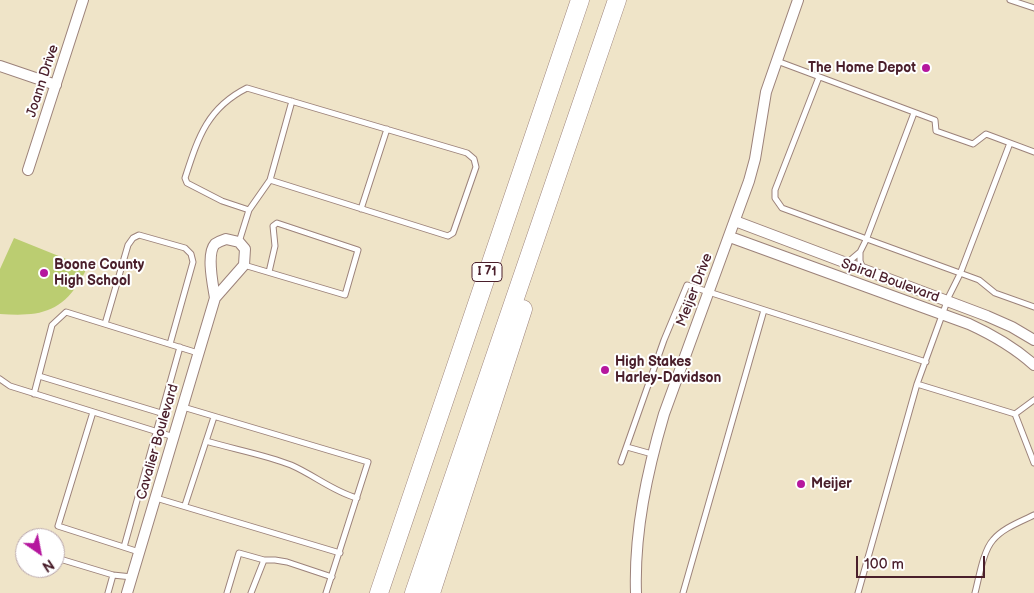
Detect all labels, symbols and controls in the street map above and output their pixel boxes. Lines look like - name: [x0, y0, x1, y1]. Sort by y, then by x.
- street label: Joann Drive: [23, 43, 63, 119]
- place label: The Home Depot: [808, 60, 916, 76]
- marker: The Home Depot: [920, 62, 932, 74]
- street label: Meijer Drive: [673, 251, 717, 329]
- street label: Spiral Boulevard: [839, 255, 941, 307]
- place label: Boone County High School: [54, 257, 144, 290]
- road number: I 71: [472, 262, 502, 282]
- marker: Boone County High School: [38, 267, 50, 279]
- place label: High Stakes Harley-Davidson: [615, 354, 721, 387]
- marker: High Stakes Harley-Davidson: [599, 364, 611, 376]
- street label: Cavalier Boulevard: [133, 382, 183, 502]
- place label: Meijer: [811, 476, 852, 492]
- marker: Meijer: [795, 478, 807, 490]
- north arrow: [15, 528, 65, 578]
- scale bar: [859, 546, 988, 578]
- text: N: [39, 555, 57, 575]
- text: 100 m: [864, 555, 904, 574]

